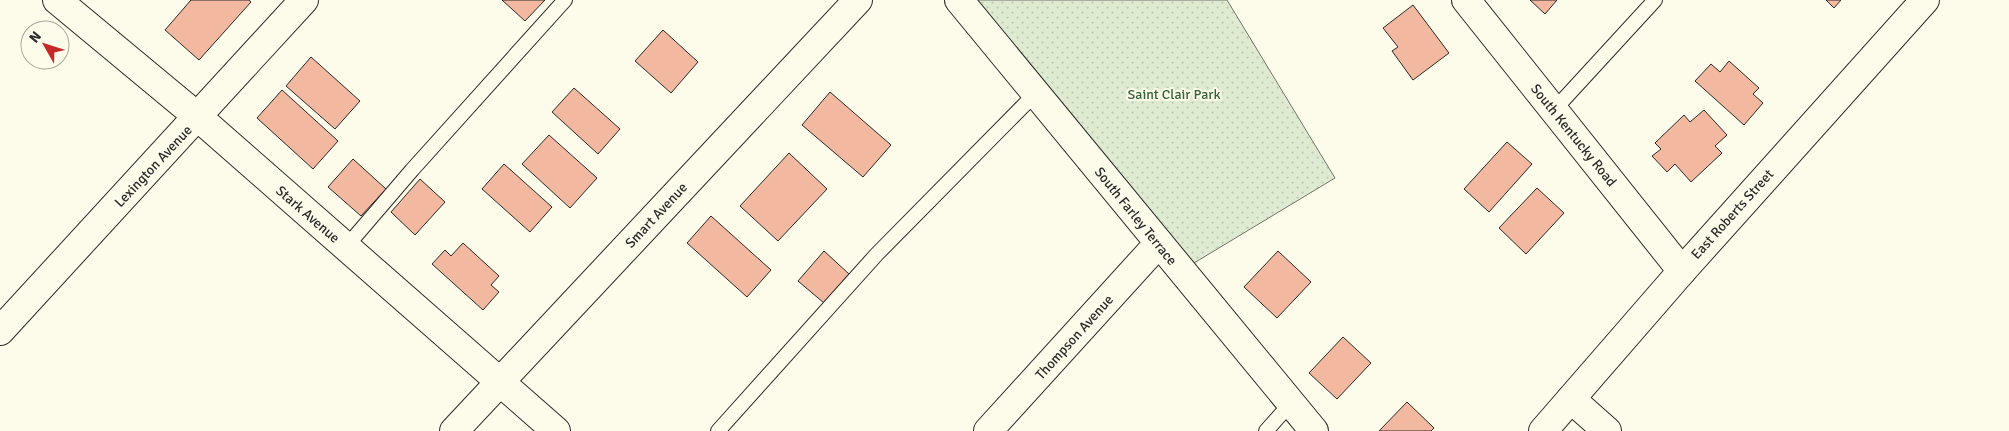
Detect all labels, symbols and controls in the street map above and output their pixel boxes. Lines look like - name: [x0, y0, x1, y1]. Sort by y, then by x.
- north arrow: [20, 20, 70, 70]
- text: N: [26, 28, 45, 46]
- street label: South Kentucky Road: [1527, 81, 1620, 190]
- park label: Saint Clair Park: [1128, 86, 1220, 103]
- street label: Lexington Avenue: [111, 122, 196, 211]
- street label: South Farley Terrace: [1091, 164, 1180, 269]
- street label: East Roberts Street: [1688, 166, 1777, 263]
- street label: Smart Avenue: [622, 179, 691, 252]
- street label: Stark Avenue: [272, 182, 343, 247]
- street label: Thompson Avenue: [1032, 291, 1117, 383]

